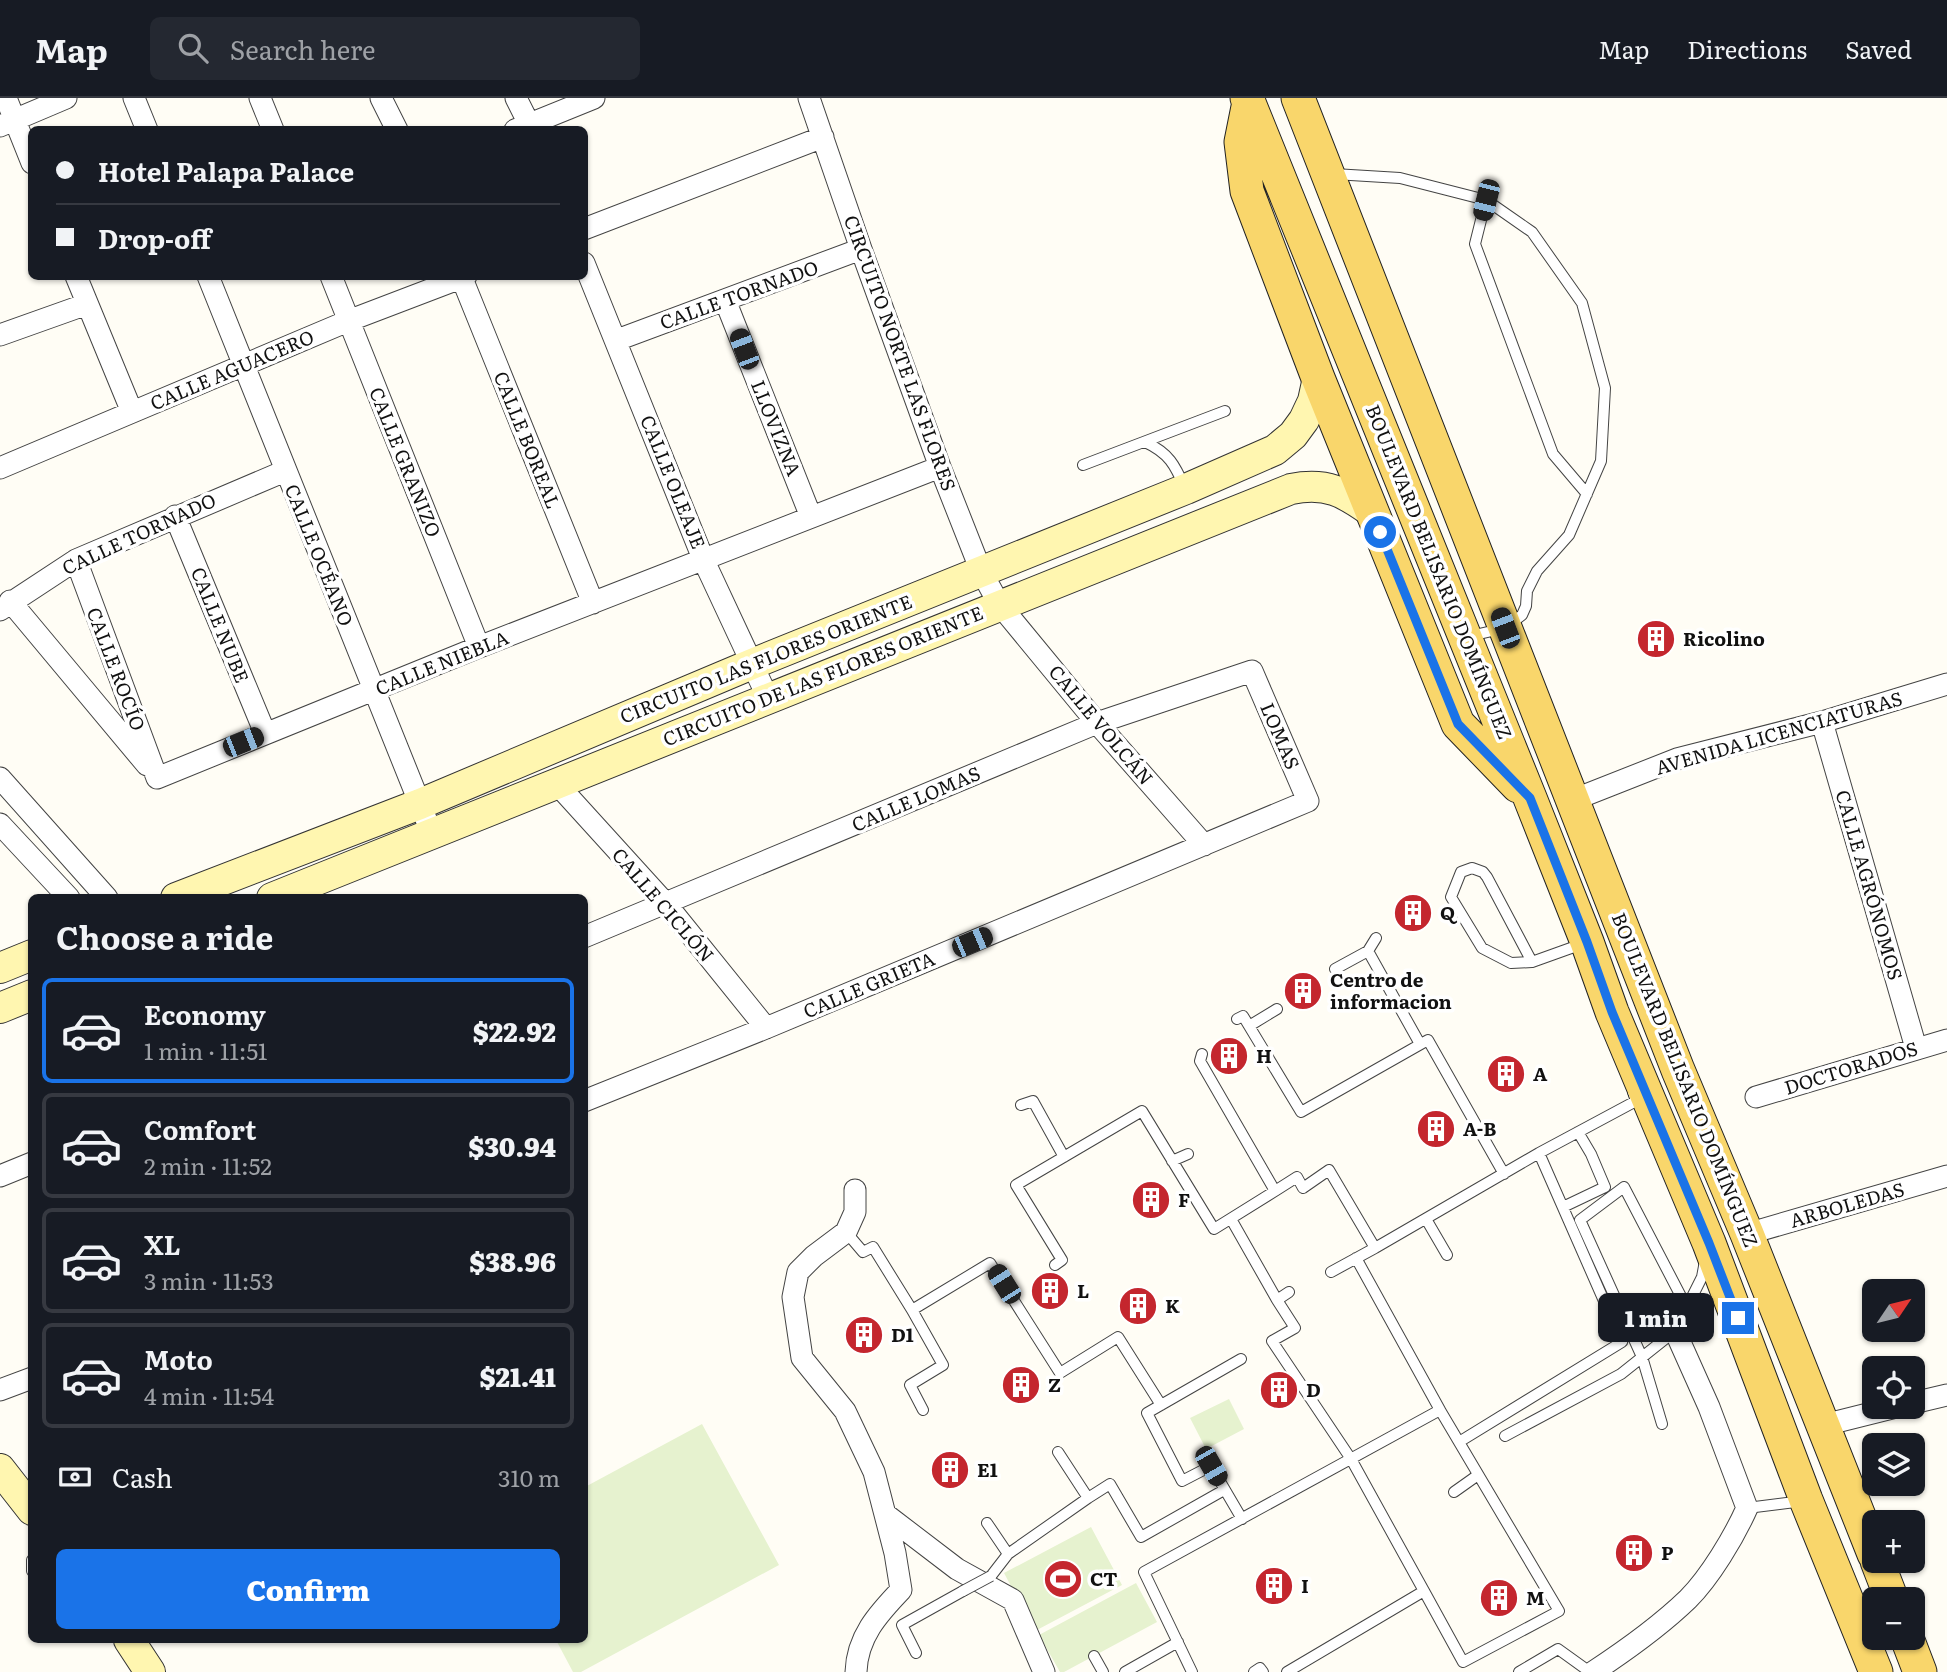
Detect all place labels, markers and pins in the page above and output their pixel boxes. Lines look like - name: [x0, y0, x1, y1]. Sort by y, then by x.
- building icon: Ricolino: [1635, 618, 1677, 660]
- place label: Ricolino: [1683, 624, 1765, 652]
- building icon: Q: [1392, 892, 1434, 934]
- place label: Q: [1440, 898, 1458, 926]
- place label: Centro de informacion: [1330, 965, 1452, 1015]
- building icon: Centro de informacion: [1282, 970, 1324, 1012]
- building icon: H: [1208, 1035, 1250, 1077]
- place label: H: [1256, 1041, 1272, 1069]
- building icon: A: [1485, 1053, 1527, 1095]
- place label: A: [1533, 1059, 1548, 1087]
- building icon: A-B: [1415, 1108, 1457, 1150]
- place label: A-B: [1463, 1114, 1496, 1142]
- building icon: F: [1130, 1179, 1172, 1221]
- place label: F: [1178, 1185, 1190, 1213]
- building icon: L: [1029, 1270, 1071, 1312]
- place label: L: [1077, 1276, 1089, 1304]
- building icon: K: [1117, 1285, 1159, 1327]
- place label: K: [1165, 1291, 1180, 1319]
- building icon: D1: [843, 1314, 885, 1356]
- place label: D1: [891, 1320, 914, 1348]
- building icon: Z: [1000, 1364, 1042, 1406]
- building icon: D: [1258, 1369, 1300, 1411]
- place label: Z: [1048, 1370, 1061, 1398]
- place label: D: [1306, 1375, 1321, 1403]
- building icon: E1: [929, 1449, 971, 1491]
- place label: E1: [977, 1455, 998, 1483]
- building icon: P: [1613, 1532, 1655, 1574]
- place label: P: [1661, 1538, 1673, 1566]
- sports icon: CT: [1042, 1558, 1084, 1600]
- place label: CT: [1090, 1564, 1117, 1592]
- building icon: I: [1253, 1565, 1295, 1607]
- place label: I: [1301, 1571, 1309, 1599]
- building icon: M: [1478, 1577, 1520, 1619]
- place label: M: [1526, 1583, 1545, 1611]

